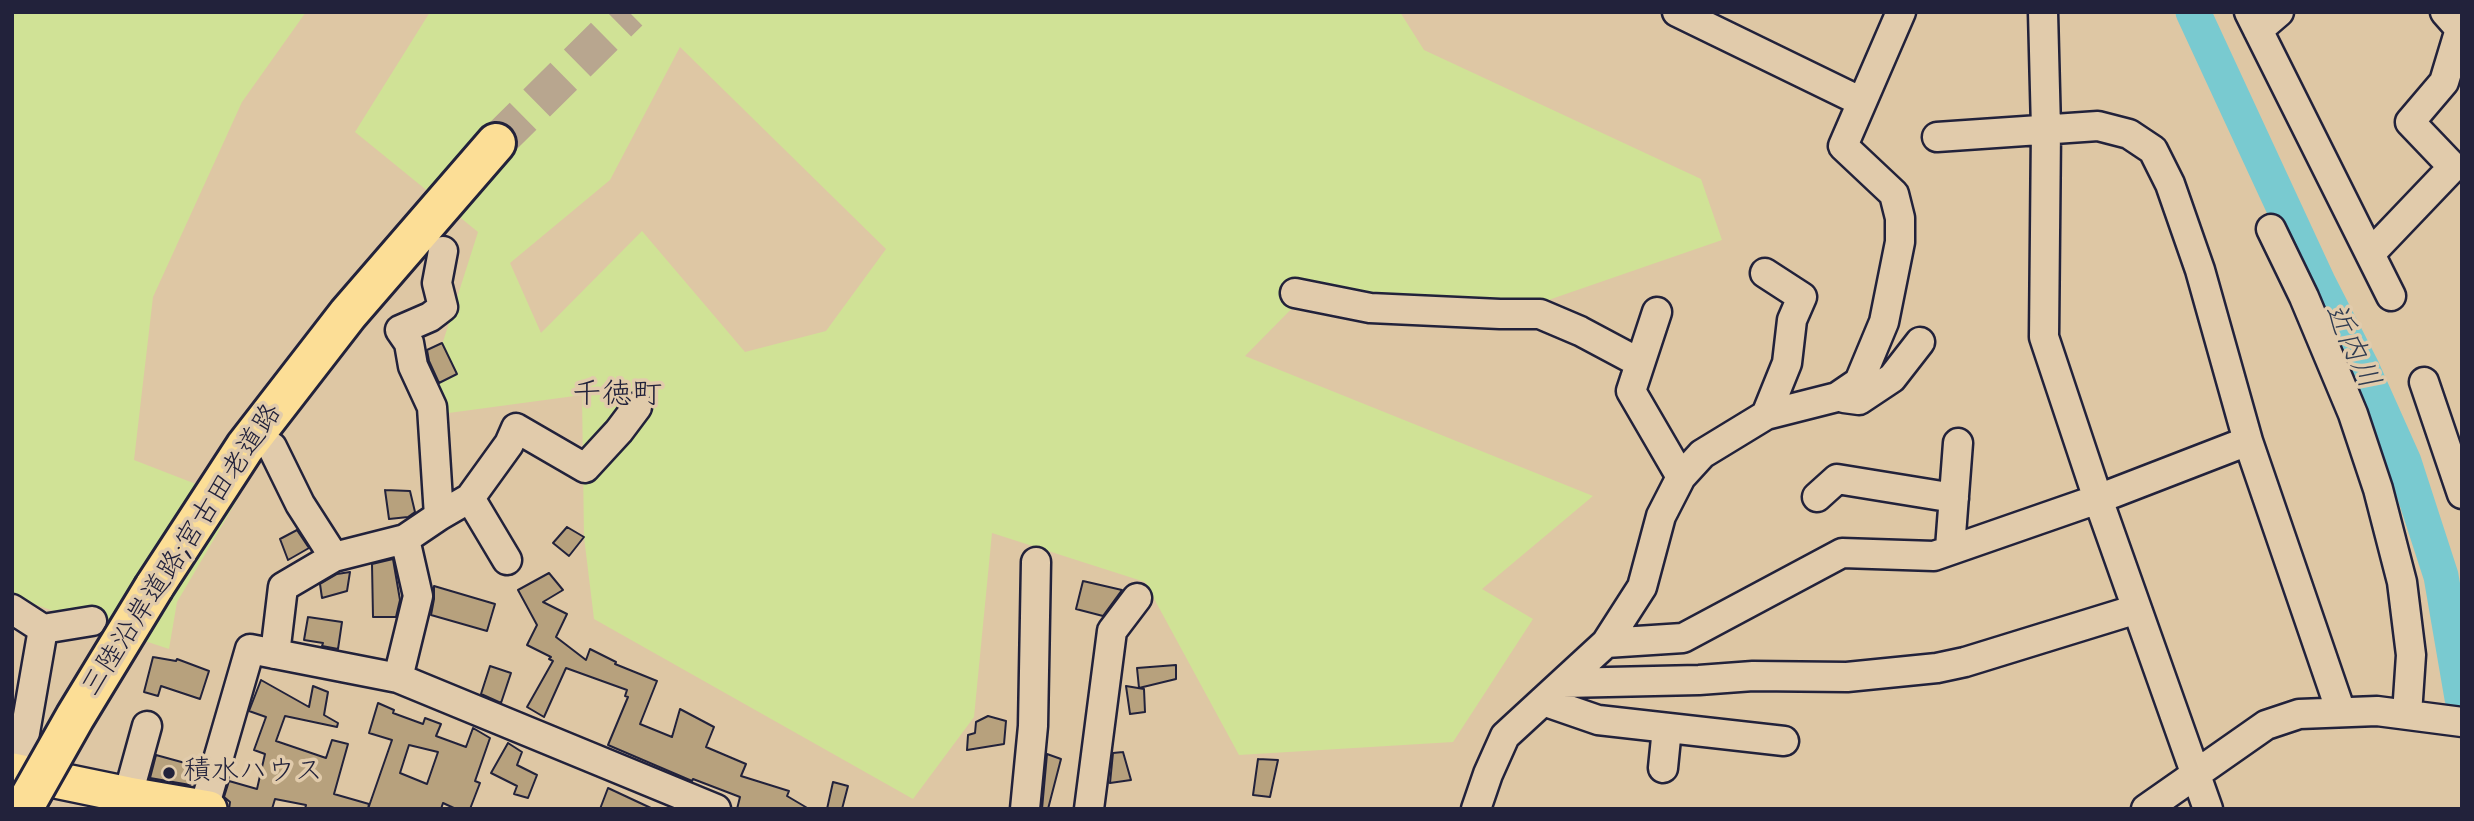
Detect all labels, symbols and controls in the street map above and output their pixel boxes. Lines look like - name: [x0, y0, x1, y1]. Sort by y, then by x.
- water label: 近内川: [2315, 299, 2385, 395]
- district label: 千徳町: [572, 379, 662, 415]
- street label: 三陸沿岸道路;宮古田老道路: [76, 398, 290, 704]
- place label: 積水ハウス: [183, 756, 323, 790]
- marker: 積水ハウス: [161, 765, 177, 781]

